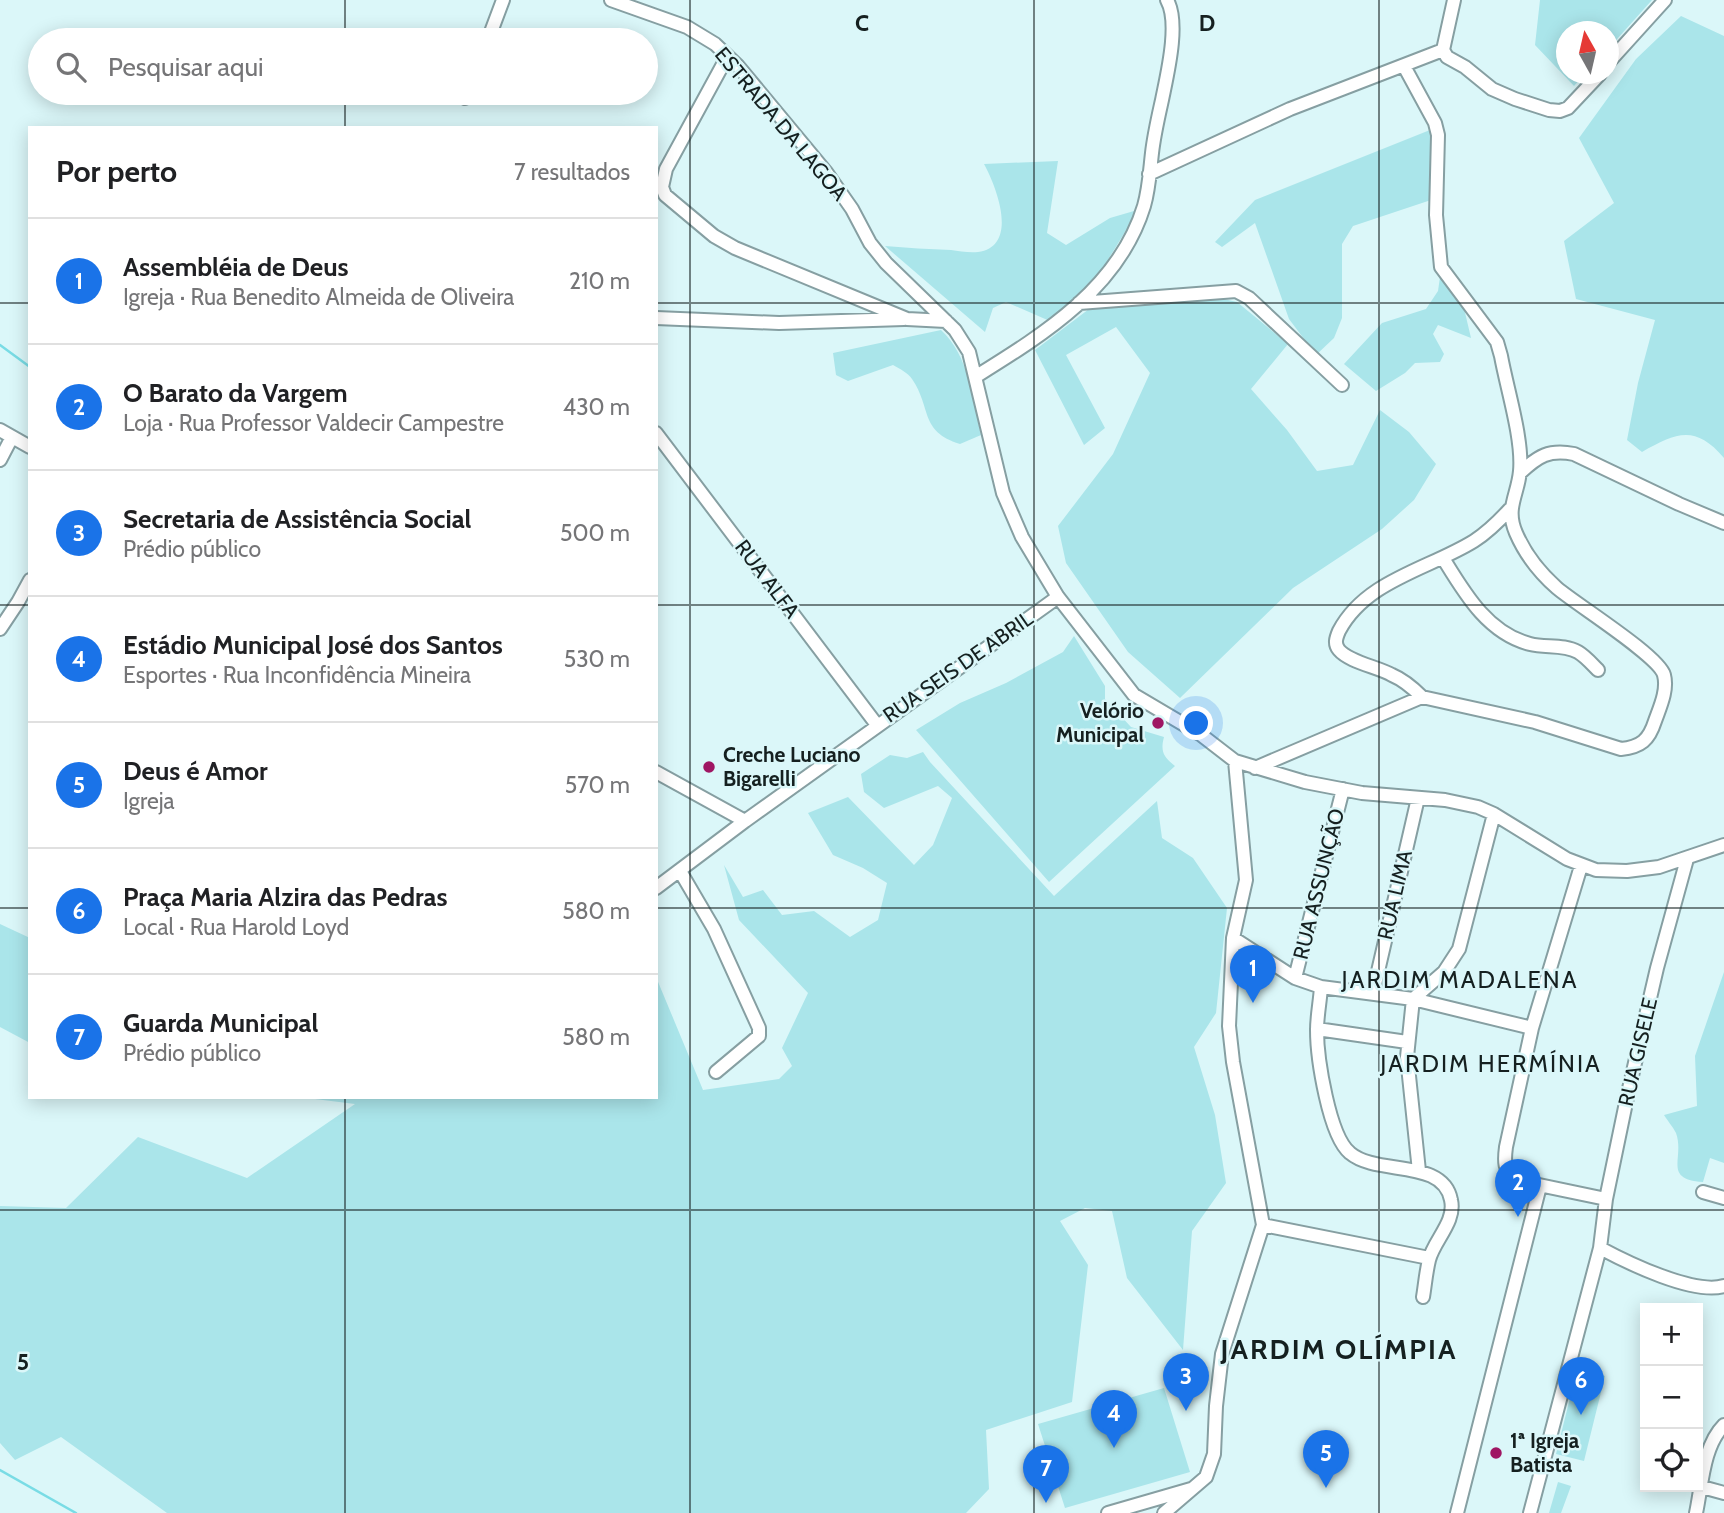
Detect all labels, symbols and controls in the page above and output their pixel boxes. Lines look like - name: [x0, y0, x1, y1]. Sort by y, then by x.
- text: C: [855, 9, 869, 37]
- text: D: [1199, 9, 1215, 37]
- north arrow: [1556, 21, 1619, 84]
- search box: [28, 28, 658, 105]
- street label: ESTRADA DA LAGOA: [710, 42, 853, 205]
- icon: search: [52, 48, 90, 86]
- text: Pesquisar aqui: [108, 51, 264, 83]
- text: Por perto: [56, 153, 177, 190]
- text: 7 resultados: [514, 158, 630, 186]
- text: Assembléia de Deus: [123, 251, 349, 283]
- text: 1: [75, 267, 83, 295]
- text: 210 m: [569, 267, 630, 295]
- text: Igreja · Rua Benedito Almeida de Oliveira: [123, 283, 514, 311]
- text: O Barato da Vargem: [123, 377, 348, 409]
- text: 2: [73, 393, 85, 421]
- text: 430 m: [563, 393, 630, 421]
- text: Loja · Rua Professor Valdecir Campestre: [123, 409, 504, 437]
- text: Secretaria de Assistência Social: [123, 503, 471, 535]
- text: 3: [73, 519, 85, 547]
- text: 500 m: [560, 519, 630, 547]
- text: Prédio público: [123, 535, 261, 563]
- street label: RUA ALFA: [730, 535, 805, 623]
- street label: RUA SEIS DE ABRIL: [878, 605, 1038, 728]
- text: Estádio Municipal José dos Santos: [123, 629, 503, 661]
- text: 4: [72, 645, 86, 673]
- text: 530 m: [564, 645, 630, 673]
- text: Esportes · Rua Inconfidência Mineira: [123, 661, 471, 689]
- place label: Velório Municipal: [1056, 698, 1144, 747]
- your location: [1179, 706, 1213, 740]
- marker: Velório Municipal: [1150, 715, 1166, 731]
- place label: Creche Luciano Bigarelli: [723, 742, 861, 791]
- text: Deus é Amor: [123, 755, 268, 787]
- marker: Creche Luciano Bigarelli: [701, 759, 717, 775]
- text: 5: [73, 771, 85, 799]
- text: 570 m: [565, 771, 630, 799]
- text: Igreja: [123, 787, 175, 815]
- street label: RUA ASSUNÇÃO: [1287, 806, 1349, 962]
- street label: RUA LIMA: [1372, 848, 1417, 942]
- text: Praça Maria Alzira das Pedras: [123, 881, 447, 913]
- text: 6: [73, 897, 85, 925]
- text: 580 m: [562, 897, 630, 925]
- text: Local · Rua Harold Loyd: [123, 913, 349, 941]
- pin: 1: [1230, 945, 1276, 1003]
- district label: JARDIM MADALENA: [1341, 965, 1578, 994]
- street label: RUA GISELE: [1613, 995, 1662, 1109]
- text: Guarda Municipal: [123, 1007, 318, 1039]
- text: 7: [73, 1023, 85, 1051]
- text: 580 m: [562, 1023, 630, 1051]
- text: Prédio público: [123, 1039, 261, 1067]
- district label: JARDIM HERMÍNIA: [1379, 1049, 1602, 1078]
- pin: 2: [1495, 1159, 1541, 1217]
- map controls: [1640, 1303, 1703, 1492]
- button: +: [1640, 1303, 1703, 1366]
- district label: JARDIM OLÍMPIA: [1220, 1332, 1457, 1366]
- text: 5: [17, 1348, 29, 1376]
- pin: 3: [1163, 1353, 1209, 1411]
- pin: 6: [1558, 1357, 1604, 1415]
- button: −: [1640, 1366, 1703, 1429]
- pin: 4: [1091, 1390, 1137, 1448]
- place label: 1ª Igreja Batista: [1510, 1428, 1580, 1477]
- button: locate: [1640, 1429, 1703, 1492]
- pin: 5: [1303, 1430, 1349, 1488]
- pin: 7: [1023, 1445, 1069, 1503]
- marker: 1ª Igreja Batista: [1488, 1445, 1504, 1461]

